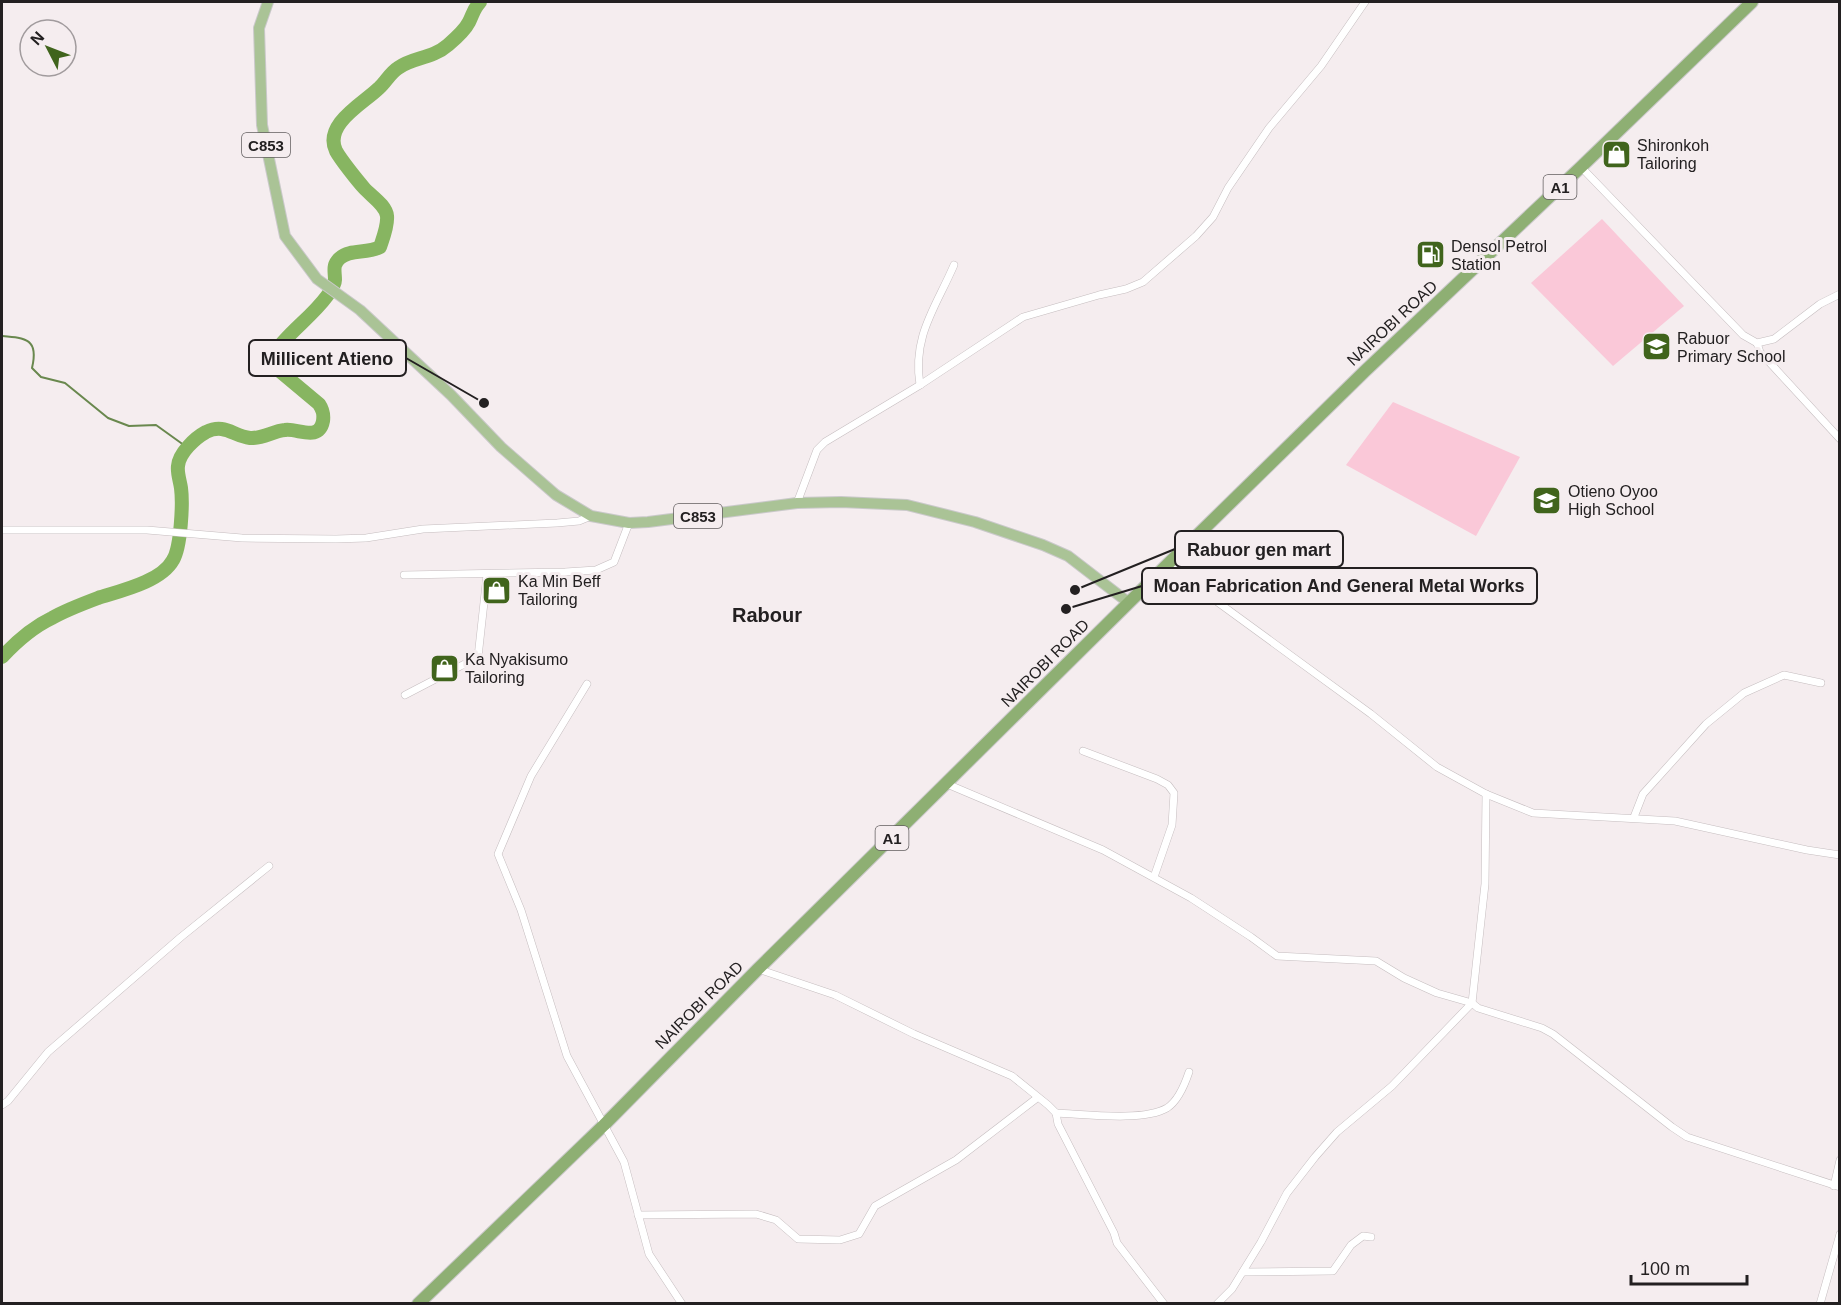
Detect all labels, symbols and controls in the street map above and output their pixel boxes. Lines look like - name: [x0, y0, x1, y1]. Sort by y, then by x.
- north arrow: [18, 18, 78, 78]
- text: N: [27, 28, 47, 48]
- road number: C853: [242, 133, 290, 157]
- place label: Shironkoh Tailoring: [1637, 137, 1709, 172]
- shop icon: Shironkoh Tailoring: [1600, 138, 1632, 170]
- road number: A1: [1544, 175, 1576, 199]
- place label: Densol Petrol Station: [1451, 238, 1547, 273]
- fuel station icon: Densol Petrol Station: [1414, 239, 1446, 271]
- street label: NAIROBI ROAD: [1344, 277, 1440, 369]
- place label: Rabuor Primary School: [1677, 330, 1785, 365]
- school or university icon: Rabuor Primary School: [1640, 331, 1672, 363]
- callout: Millicent Atieno: [249, 340, 406, 376]
- text: Millicent Atieno: [261, 349, 393, 369]
- place label: Otieno Oyoo High School: [1568, 483, 1658, 518]
- school or university icon: Otieno Oyoo High School: [1531, 484, 1563, 516]
- road number: C853: [674, 504, 722, 528]
- callout: Rabuor gen mart: [1175, 531, 1343, 567]
- text: Rabuor gen mart: [1187, 540, 1331, 560]
- callout: Moan Fabrication And General Metal Works: [1142, 568, 1537, 604]
- place label: Ka Min Beff Tailoring: [518, 573, 601, 608]
- shop icon: Ka Min Beff Tailoring: [481, 574, 513, 606]
- text: Moan Fabrication And General Metal Works: [1153, 576, 1525, 596]
- district label: Rabour: [732, 604, 802, 626]
- street label: NAIROBI ROAD: [998, 616, 1092, 710]
- place label: Ka Nyakisumo Tailoring: [465, 651, 568, 686]
- shop icon: Ka Nyakisumo Tailoring: [428, 652, 460, 684]
- road number: A1: [876, 826, 908, 850]
- street label: NAIROBI ROAD: [652, 958, 746, 1052]
- scale bar: [1631, 1248, 1746, 1286]
- text: 100 m: [1640, 1259, 1690, 1279]

